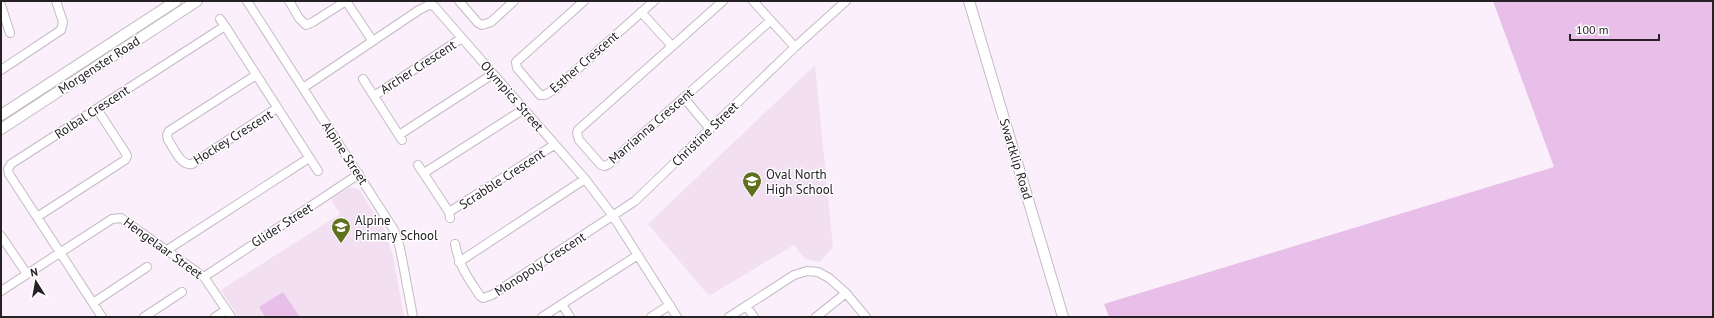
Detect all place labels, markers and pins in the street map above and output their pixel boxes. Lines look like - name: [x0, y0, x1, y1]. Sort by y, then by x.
- place label: Oval North High School: [766, 166, 834, 198]
- school or university icon: Oval North High School: [741, 170, 763, 198]
- place label: Alpine Primary School: [355, 212, 438, 244]
- school or university icon: Alpine Primary School: [330, 216, 352, 244]

